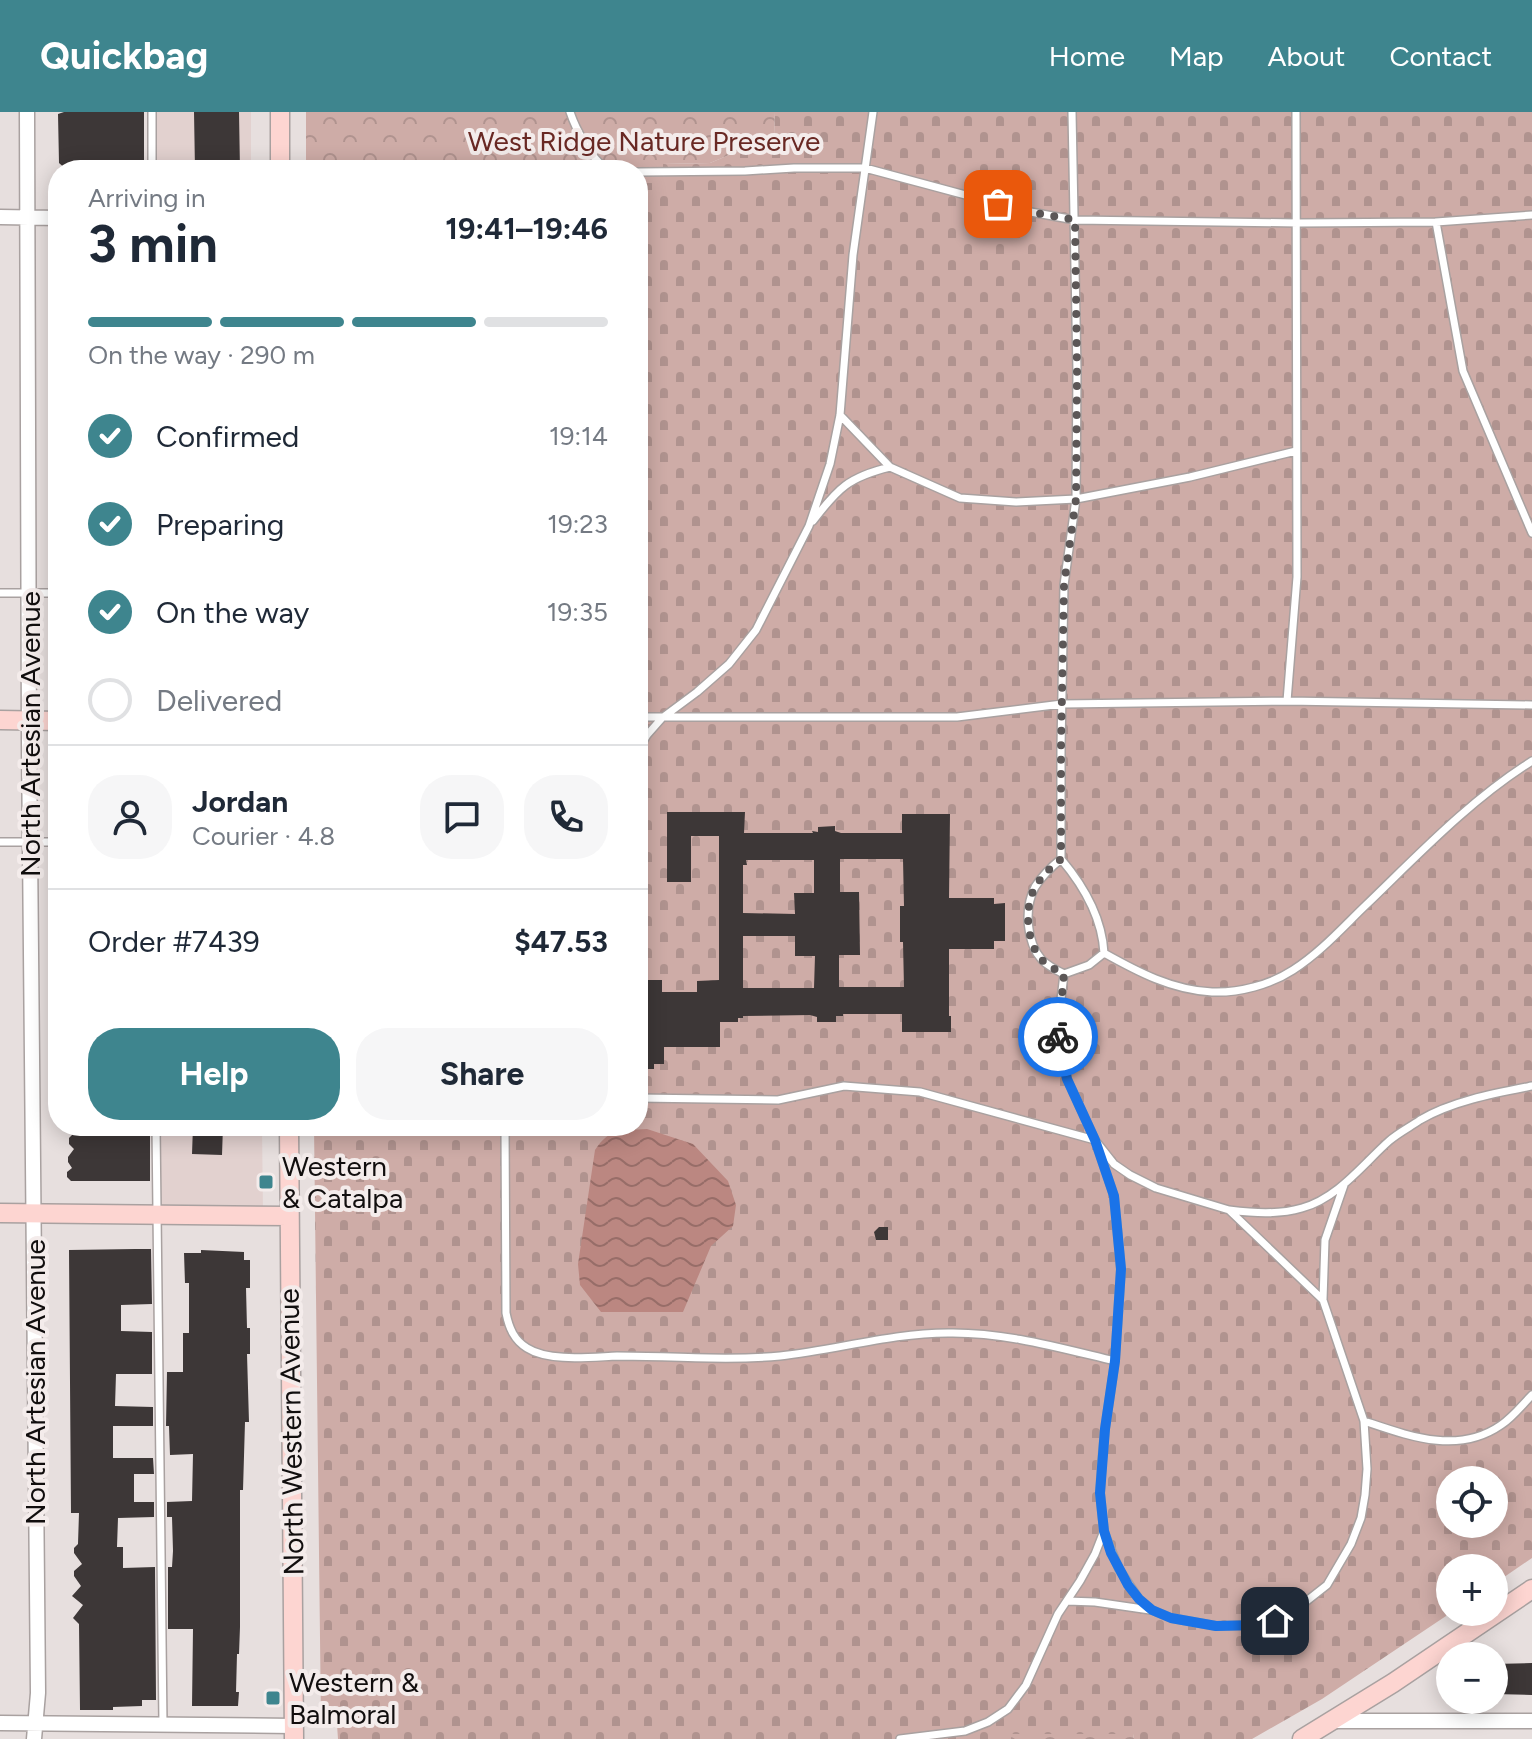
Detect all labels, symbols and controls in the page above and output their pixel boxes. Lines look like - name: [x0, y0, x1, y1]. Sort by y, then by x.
- text: Quickbag: [40, 33, 208, 79]
- text: Home: [1049, 39, 1125, 73]
- text: Map: [1169, 39, 1224, 73]
- text: About: [1268, 39, 1345, 73]
- text: Contact: [1389, 39, 1492, 73]
- park label: West Ridge Nature Preserve: [468, 124, 820, 158]
- pin: [964, 170, 1032, 238]
- text: Arriving in: [88, 182, 206, 214]
- icon: bag: [976, 182, 1020, 226]
- text: 19:41–19:46: [445, 210, 608, 247]
- text: 3 min: [88, 213, 218, 275]
- text: On the way · 290 m: [88, 339, 315, 371]
- icon: check: [88, 414, 132, 458]
- text: Confirmed: [156, 418, 299, 455]
- text: 19:14: [549, 420, 608, 452]
- icon: check: [88, 502, 132, 546]
- text: Preparing: [156, 506, 284, 543]
- text: 19:23: [547, 508, 608, 540]
- icon: check: [88, 590, 132, 634]
- street label: North Artesian Avenue: [13, 591, 47, 877]
- text: On the way: [156, 594, 309, 631]
- text: 19:35: [547, 596, 608, 628]
- text: Delivered: [156, 682, 282, 719]
- button: person: [88, 775, 172, 859]
- button: chat: [420, 775, 504, 859]
- button: phone: [524, 775, 608, 859]
- text: Jordan: [192, 783, 288, 820]
- text: Courier · 4.8: [192, 820, 335, 852]
- text: Order #7439: [88, 923, 260, 960]
- text: $47.53: [514, 923, 608, 960]
- courier: [1018, 997, 1098, 1077]
- icon: bike: [1036, 1015, 1080, 1059]
- button: Help: [88, 1028, 340, 1120]
- button: Share: [356, 1028, 608, 1120]
- place label: Western & Catalpa: [282, 1149, 403, 1215]
- marker: Western & Catalpa: [257, 1173, 275, 1191]
- street label: North Artesian Avenue: [18, 1239, 52, 1525]
- street label: North Western Avenue: [271, 1288, 311, 1576]
- map controls: [1436, 1466, 1508, 1714]
- button: locate: [1436, 1466, 1508, 1538]
- button: +: [1436, 1554, 1508, 1626]
- pin: [1241, 1587, 1309, 1655]
- icon: home: [1253, 1599, 1297, 1643]
- button: −: [1436, 1642, 1508, 1714]
- place label: Western & Balmoral: [289, 1665, 419, 1731]
- marker: Western & Balmoral: [264, 1689, 282, 1707]

